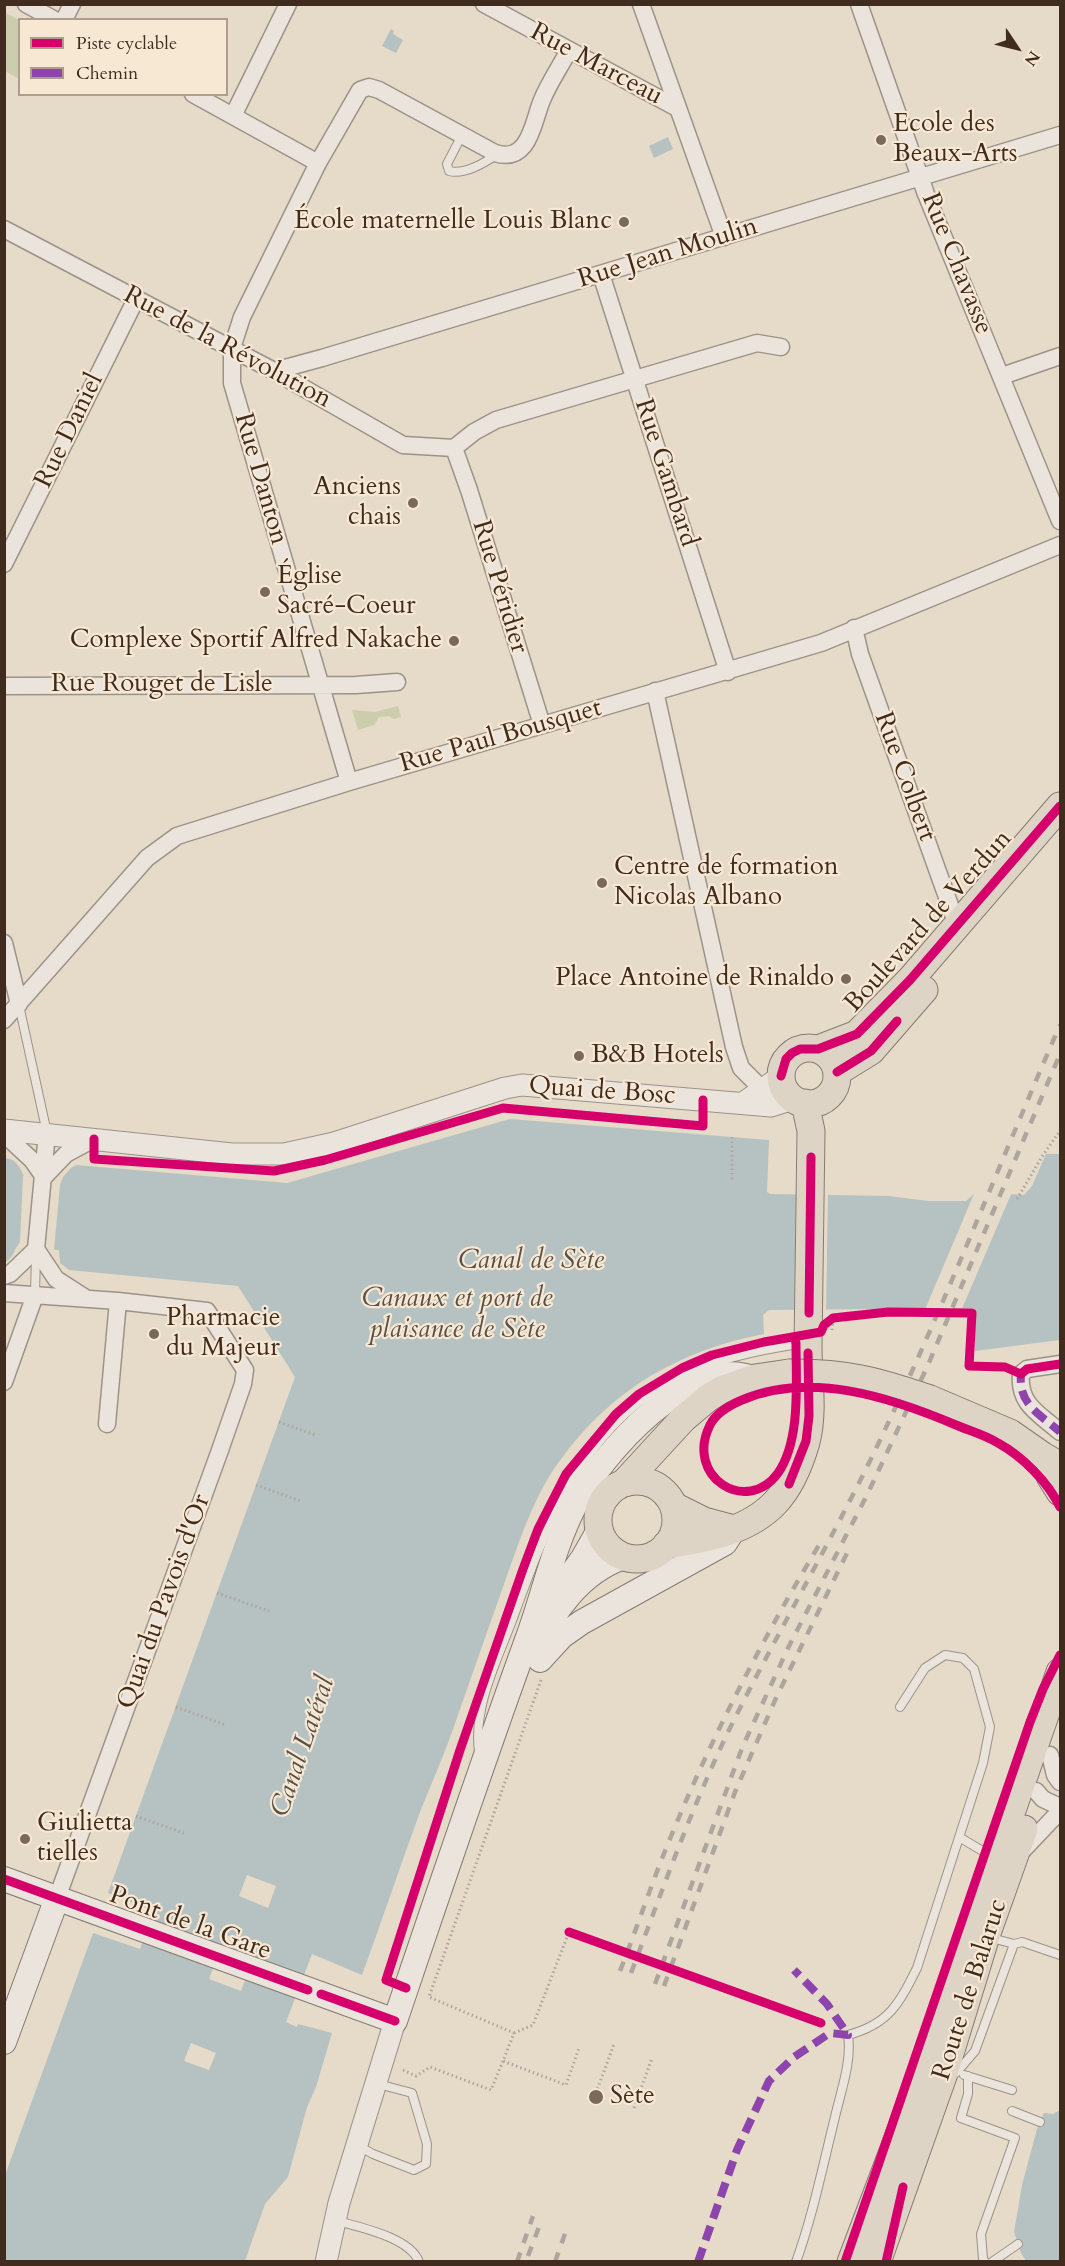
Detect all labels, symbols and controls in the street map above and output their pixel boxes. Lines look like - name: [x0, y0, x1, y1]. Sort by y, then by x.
- street label: Rue Marceau: [524, 17, 668, 113]
- legend: [18, 18, 228, 96]
- north arrow: [987, 18, 1047, 78]
- text: Piste cyclable: [76, 31, 177, 56]
- text: N: [1019, 46, 1045, 70]
- text: Chemin: [76, 61, 138, 86]
- place label: Ecole des Beaux-Arts: [893, 109, 1017, 170]
- marker: Ecole des Beaux-Arts: [874, 133, 888, 147]
- street label: Rue Chavasse: [913, 189, 999, 339]
- place label: École maternelle Louis Blanc: [294, 206, 612, 238]
- street label: Rue Jean Moulin: [574, 212, 762, 296]
- marker: École maternelle Louis Blanc: [617, 215, 631, 229]
- street label: Rue de la Révolution: [118, 280, 336, 416]
- street label: Rue Daniel: [29, 368, 111, 494]
- street label: Rue Gambard: [626, 395, 704, 551]
- street label: Rue Danton: [226, 410, 294, 548]
- place label: Anciens chais: [313, 472, 401, 534]
- marker: Anciens chais: [406, 496, 420, 510]
- street label: Rue Péridier: [464, 517, 534, 657]
- place label: Église Sacré-Coeur: [277, 561, 415, 622]
- marker: Église Sacré-Coeur: [258, 585, 272, 599]
- place label: Complexe Sportif Alfred Nakache: [70, 625, 442, 657]
- marker: Complexe Sportif Alfred Nakache: [447, 634, 461, 648]
- street label: Rue Rouget de Lisle: [51, 669, 273, 701]
- street label: Rue Paul Bousquet: [397, 693, 605, 781]
- street label: Rue Colbert: [866, 708, 942, 846]
- street label: Boulevard de Verdun: [839, 824, 1019, 1020]
- place label: Centre de formation Nicolas Albano: [614, 852, 839, 914]
- marker: Centre de formation Nicolas Albano: [595, 876, 609, 890]
- place label: Place Antoine de Rinaldo: [555, 963, 834, 995]
- marker: Place Antoine de Rinaldo: [839, 972, 853, 986]
- place label: B&B Hotels: [591, 1040, 724, 1072]
- marker: B&B Hotels: [572, 1049, 586, 1063]
- street label: Quai de Bosc: [528, 1071, 676, 1113]
- water label: Canal de Sète: [458, 1246, 604, 1278]
- water label: Canaux et port de plaisance de Sète: [361, 1284, 553, 1347]
- place label: Pharmacie du Majeur: [166, 1303, 281, 1364]
- marker: Pharmacie du Majeur: [147, 1327, 161, 1341]
- street label: Quai du Pavois d'Or: [112, 1491, 218, 1713]
- water label: Canal Latéral: [265, 1673, 343, 1821]
- place label: Giulietta tielles: [37, 1808, 133, 1870]
- marker: Giulietta tielles: [18, 1832, 32, 1846]
- street label: Pont de la Gare: [105, 1880, 275, 1968]
- street label: Route de Balaruc: [927, 1896, 1015, 2084]
- place label: Sète: [610, 2081, 655, 2113]
- marker: Sète: [587, 2088, 605, 2106]

